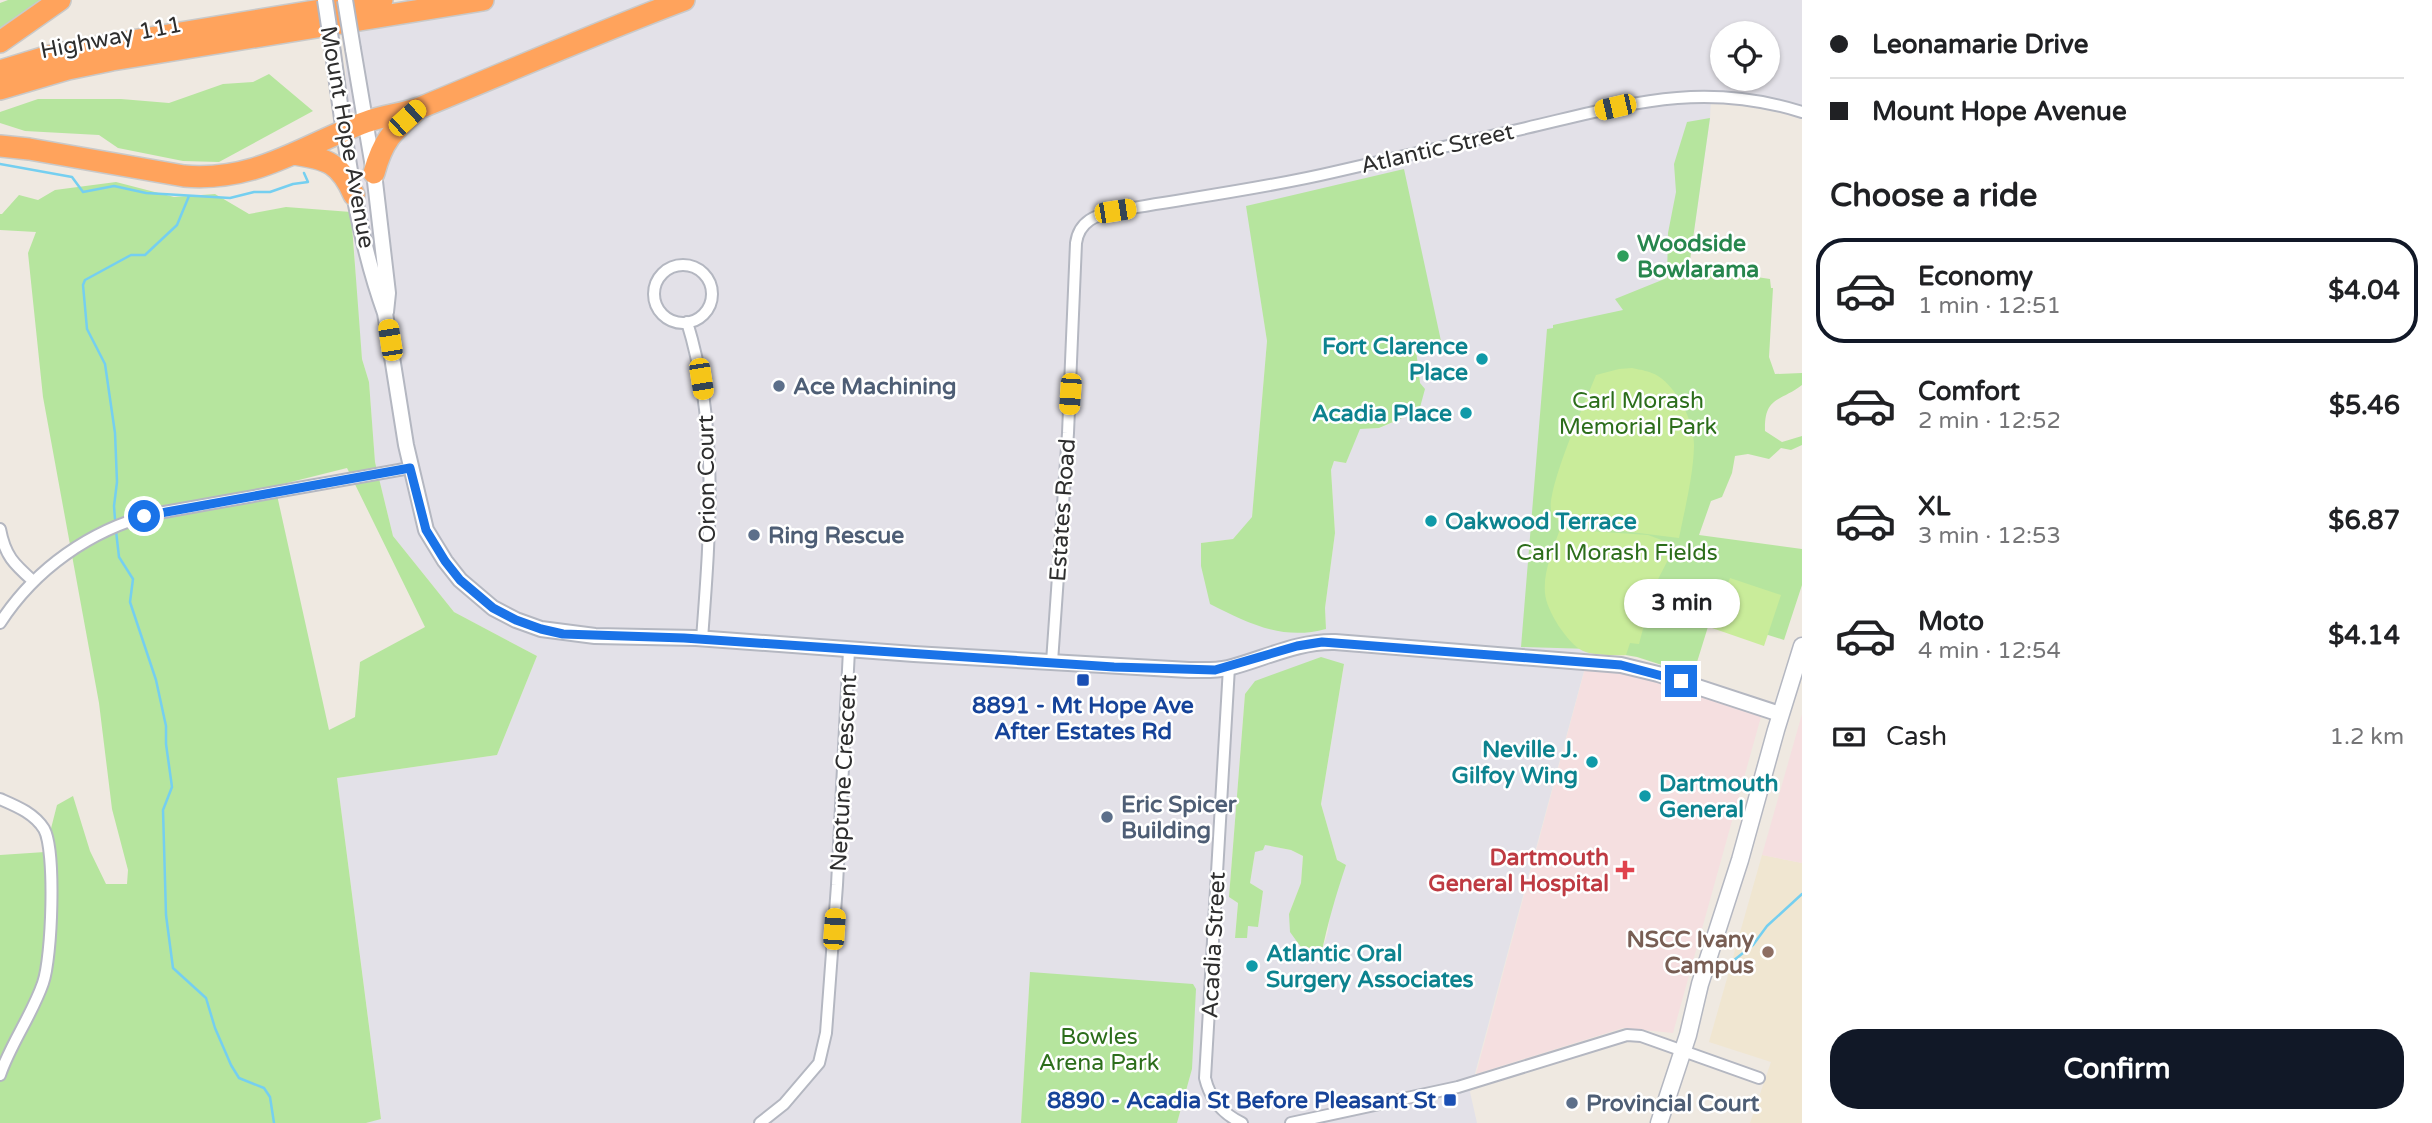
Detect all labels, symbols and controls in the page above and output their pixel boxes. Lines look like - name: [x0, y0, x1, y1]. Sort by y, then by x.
- street label: Highway 111: [38, 11, 184, 65]
- map controls: [1710, 21, 1780, 91]
- button: locate: [1710, 21, 1780, 91]
- street label: Mount Hope Avenue: [314, 24, 380, 251]
- text: Leonamarie Drive: [1872, 29, 2088, 60]
- car: [1593, 92, 1638, 122]
- car: [385, 96, 430, 140]
- text: Mount Hope Avenue: [1872, 96, 2127, 127]
- street label: Atlantic Street: [1358, 118, 1517, 180]
- text: Choose a ride: [1830, 177, 2037, 215]
- car: [1093, 197, 1138, 225]
- place label: Woodside Bowlarama: [1637, 230, 1759, 284]
- marker: Woodside Bowlarama: [1615, 248, 1631, 264]
- icon: car: [1834, 259, 1897, 322]
- text: Economy: [1918, 261, 2033, 292]
- text: $4.04: [2328, 275, 2400, 306]
- text: 1 min · 12:51: [1918, 292, 2061, 320]
- car: [377, 318, 404, 362]
- place label: Fort Clarence Place: [1322, 333, 1468, 387]
- marker: Fort Clarence Place: [1474, 351, 1490, 367]
- car: [688, 357, 715, 401]
- car: [1059, 372, 1082, 416]
- place label: Ace Machining: [793, 373, 956, 401]
- icon: car: [1834, 374, 1897, 437]
- text: Comfort: [1918, 376, 2020, 407]
- marker: Ace Machining: [771, 378, 787, 394]
- park label: Carl Morash Memorial Park: [1559, 387, 1717, 441]
- text: $5.46: [2329, 390, 2400, 421]
- place label: Acadia Place: [1312, 400, 1452, 428]
- marker: Acadia Place: [1458, 405, 1474, 421]
- text: 2 min · 12:52: [1918, 407, 2061, 435]
- street label: Orion Court: [692, 414, 722, 543]
- street label: Estates Road: [1044, 438, 1082, 583]
- icon: car: [1834, 489, 1897, 552]
- text: XL: [1918, 491, 1950, 522]
- route start: [128, 500, 160, 532]
- text: $6.87: [2328, 505, 2400, 536]
- place label: Oakwood Terrace: [1445, 508, 1637, 536]
- marker: Oakwood Terrace: [1423, 513, 1439, 529]
- place label: Ring Rescue: [768, 522, 904, 550]
- text: 3 min · 12:53: [1918, 522, 2061, 550]
- marker: Ring Rescue: [746, 527, 762, 543]
- park label: Carl Morash Fields: [1516, 539, 1718, 567]
- callout: 3 min: [1623, 580, 1739, 628]
- text: 3 min: [1651, 589, 1713, 617]
- icon: car: [1834, 604, 1897, 667]
- text: Moto: [1918, 606, 1984, 637]
- text: $4.14: [2328, 620, 2400, 651]
- text: 4 min · 12:54: [1918, 637, 2061, 665]
- route end: [1665, 665, 1697, 697]
- marker: 8891 - Mt Hope Ave After Estates Rd: [1075, 672, 1091, 688]
- street label: Neptune Crescent: [825, 674, 863, 872]
- place label: 8891 - Mt Hope Ave After Estates Rd: [972, 692, 1194, 746]
- icon: cash: [1830, 718, 1868, 756]
- text: Cash: [1886, 721, 1947, 752]
- text: 1.2 km: [2330, 723, 2404, 751]
- place label: Neville J. Gilfoy Wing: [1452, 736, 1578, 790]
- marker: Neville J. Gilfoy Wing: [1584, 754, 1600, 770]
- place label: Dartmouth General: [1659, 770, 1778, 824]
- marker: Dartmouth General: [1637, 788, 1653, 804]
- place label: Eric Spicer Building: [1121, 791, 1238, 845]
- marker: Eric Spicer Building: [1099, 809, 1115, 825]
- place label: Dartmouth General Hospital: [1428, 844, 1609, 898]
- marker: Dartmouth General Hospital: [1615, 860, 1635, 880]
- street label: Acadia Street: [1196, 871, 1232, 1019]
- car: [823, 907, 846, 951]
- place label: NSCC Ivany Campus: [1626, 926, 1755, 980]
- place label: Atlantic Oral Surgery Associates: [1266, 940, 1474, 994]
- marker: NSCC Ivany Campus: [1760, 944, 1776, 960]
- marker: Atlantic Oral Surgery Associates: [1244, 958, 1260, 974]
- park label: Bowles Arena Park: [1039, 1023, 1159, 1077]
- button: Confirm: [1830, 1029, 2404, 1109]
- place label: 8890 - Acadia St Before Pleasant St: [1047, 1087, 1436, 1115]
- place label: Provincial Court: [1586, 1090, 1760, 1118]
- marker: 8890 - Acadia St Before Pleasant St: [1442, 1092, 1458, 1108]
- marker: Provincial Court: [1564, 1095, 1580, 1111]

